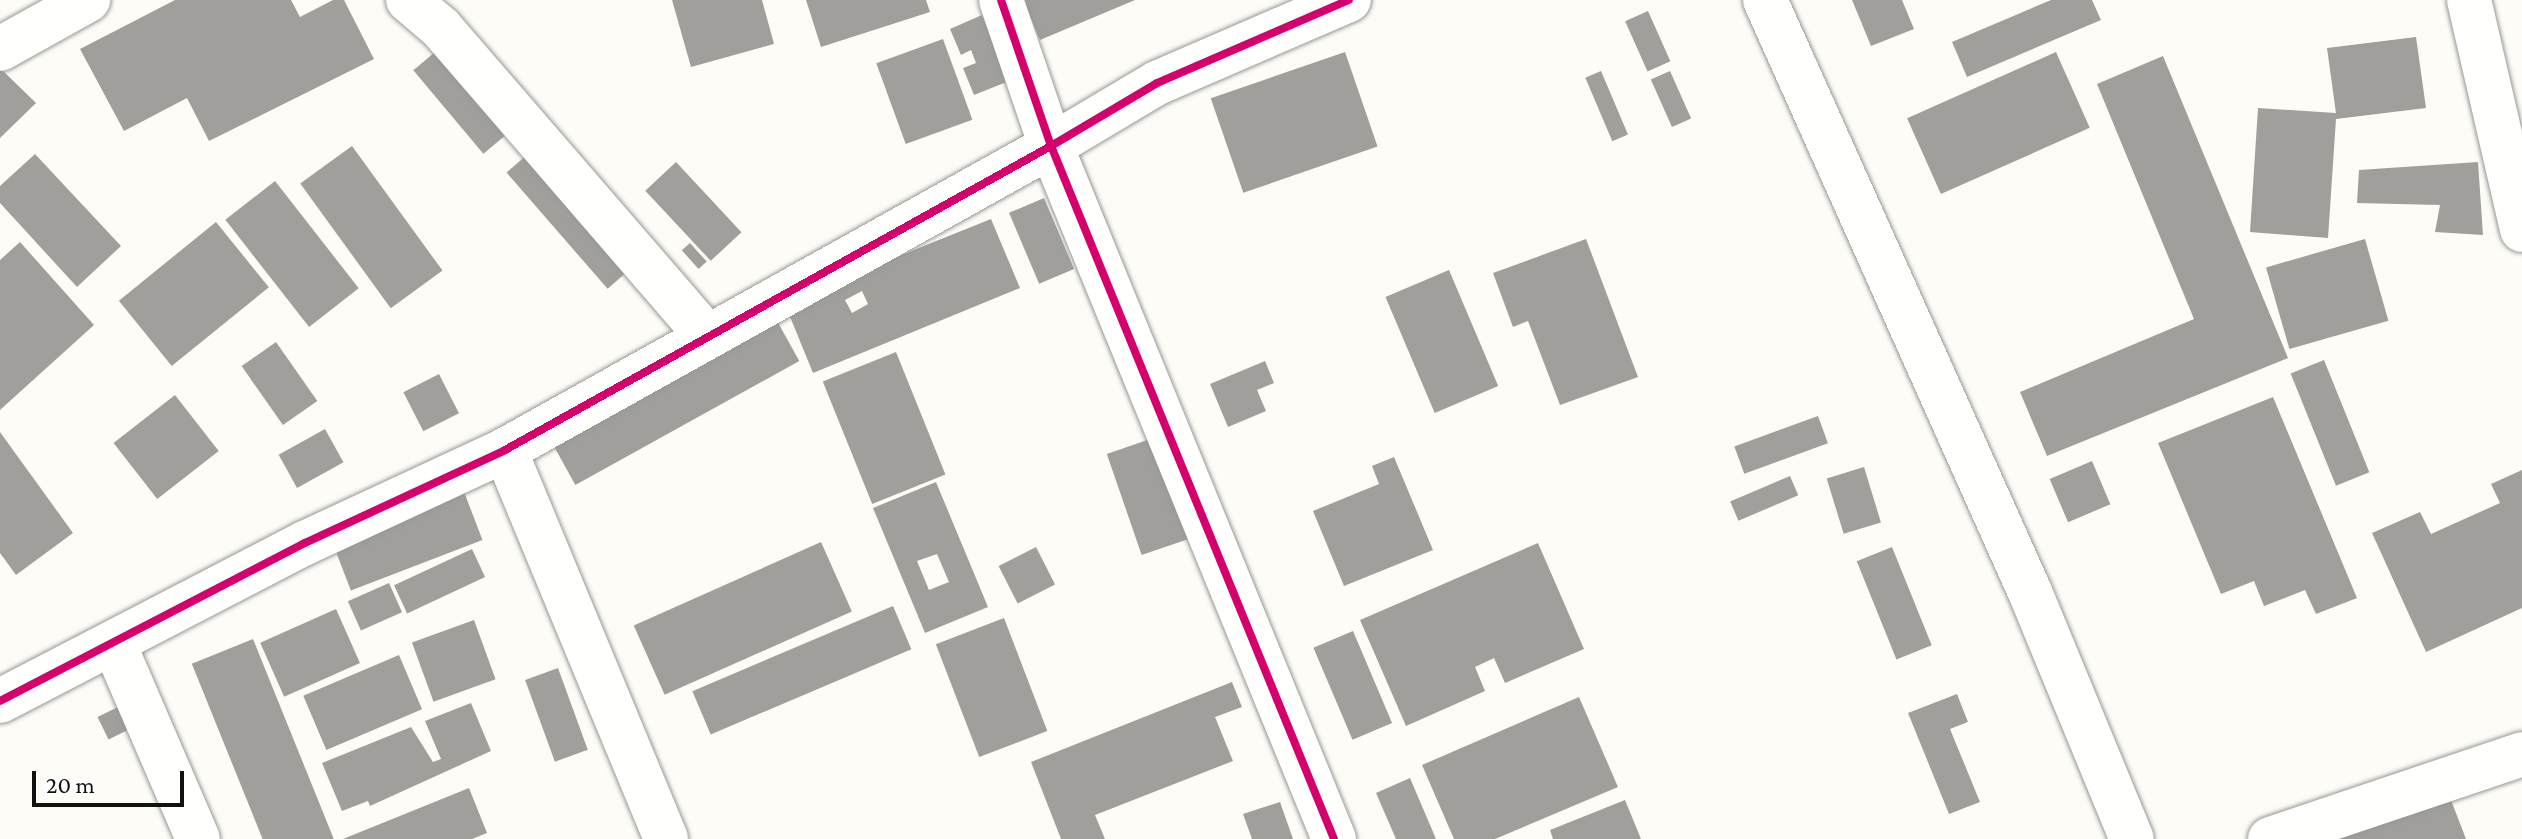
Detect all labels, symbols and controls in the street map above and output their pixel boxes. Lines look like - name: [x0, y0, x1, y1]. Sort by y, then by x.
- scale bar: [36, 755, 188, 805]
- text: 20 m: [46, 771, 95, 798]

